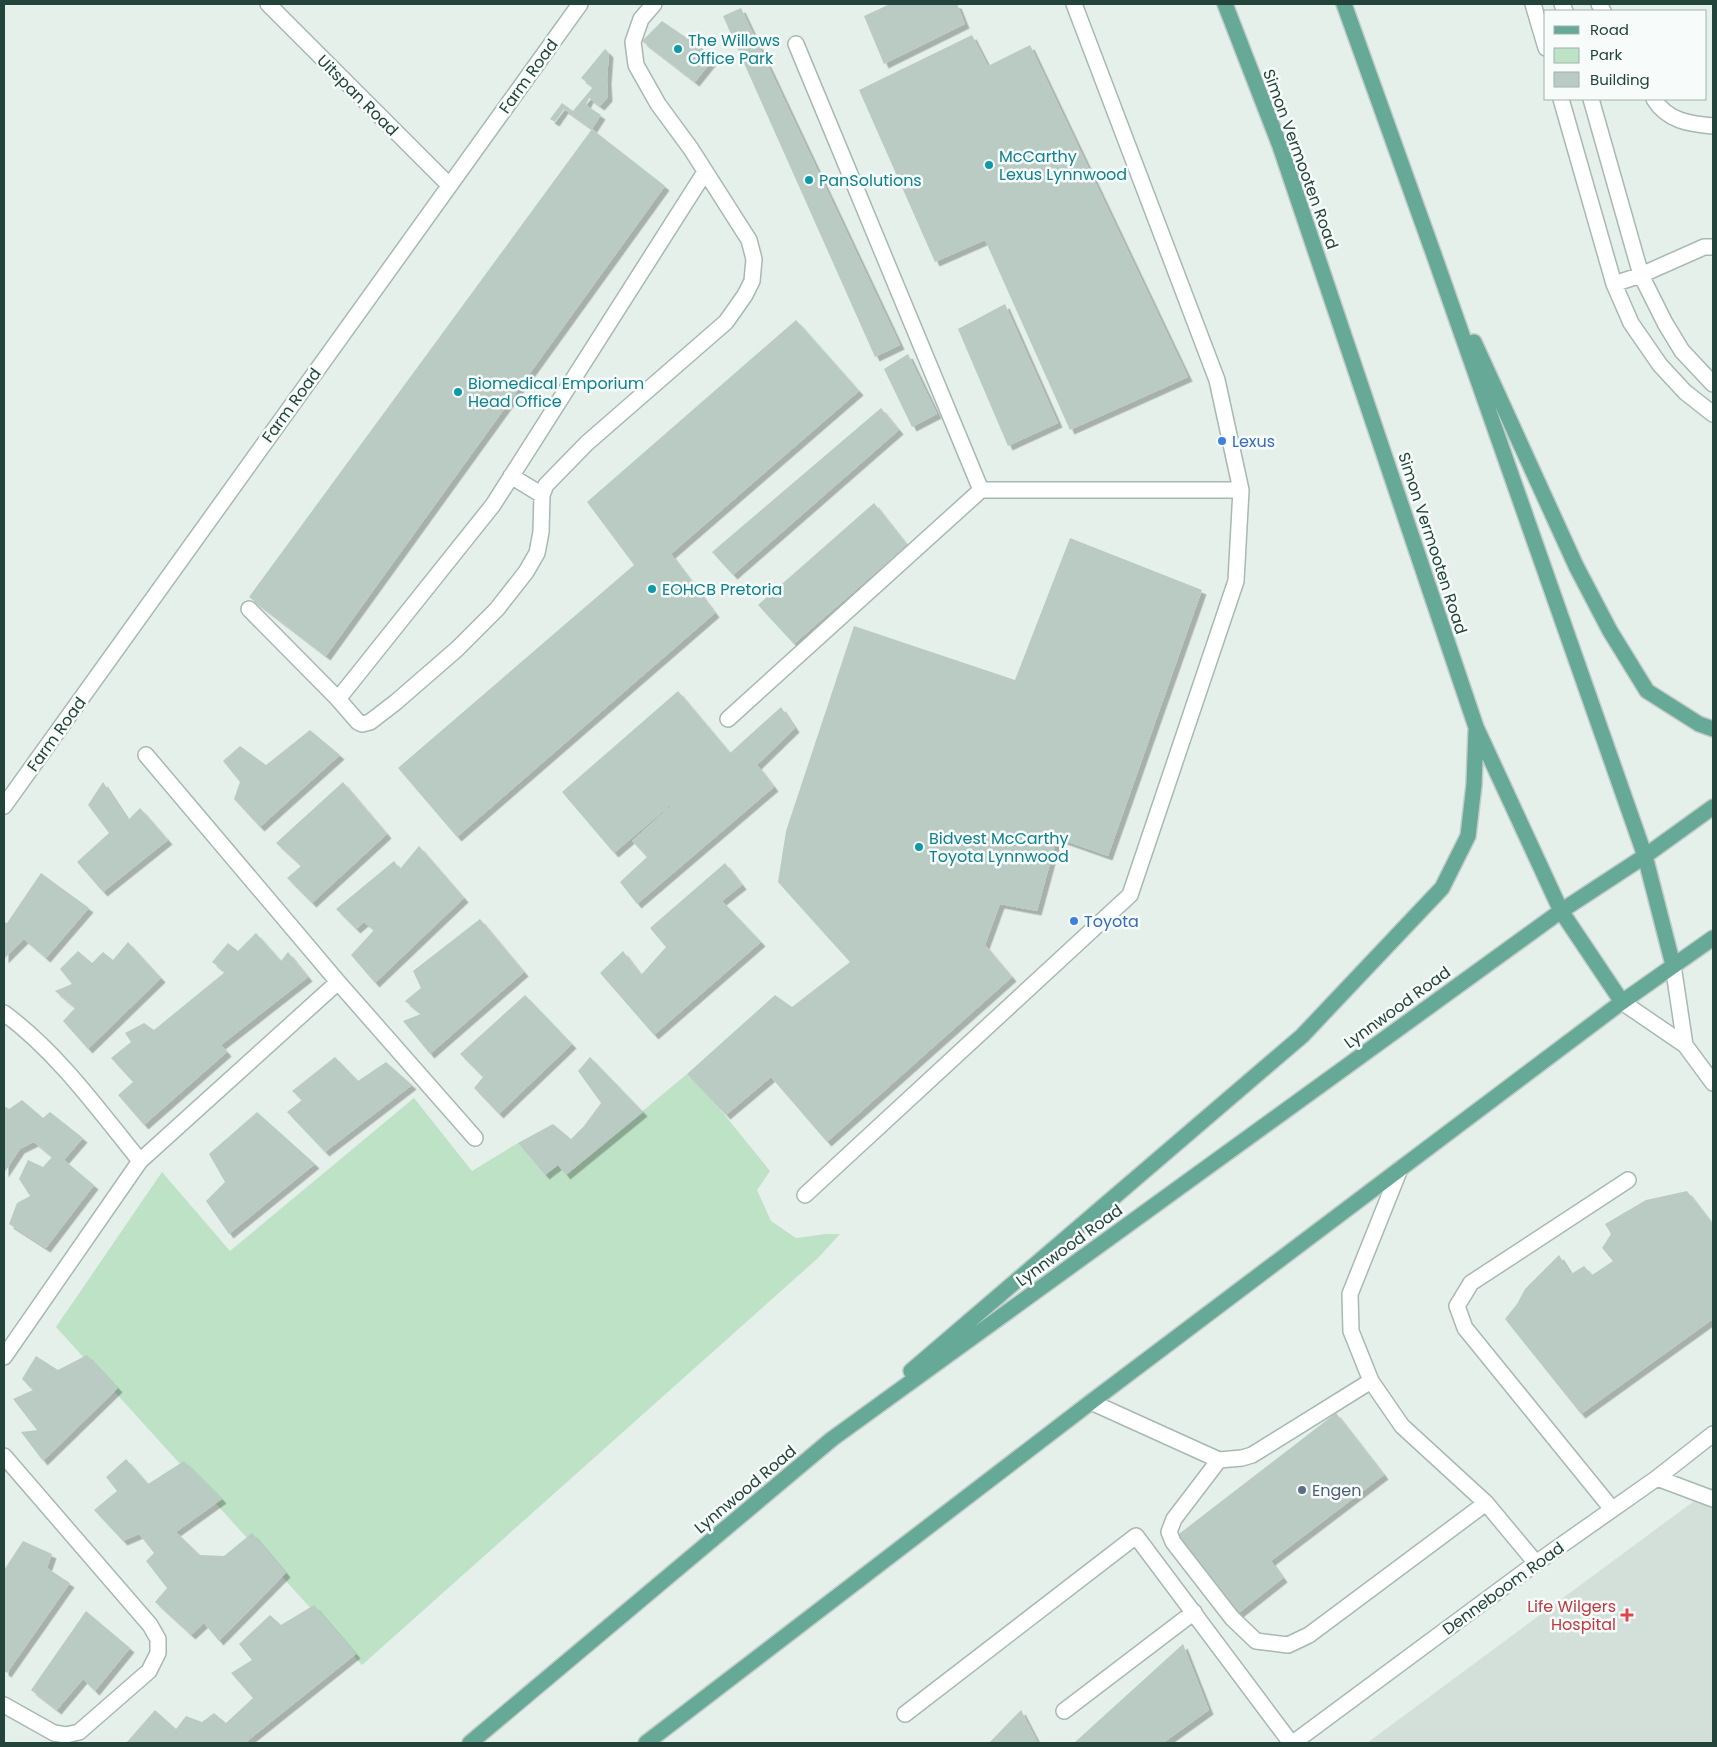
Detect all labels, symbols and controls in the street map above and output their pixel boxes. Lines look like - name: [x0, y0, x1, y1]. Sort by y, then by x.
- legend: [1544, 10, 1707, 100]
- text: Road: [1590, 19, 1629, 40]
- place label: The Willows Office Park: [688, 29, 780, 70]
- street label: Farm Road: [493, 34, 563, 118]
- marker: The Willows Office Park: [672, 43, 684, 55]
- text: Park: [1590, 44, 1622, 65]
- street label: Uitspan Road: [312, 50, 403, 141]
- street label: Simon Vermooten Road: [1257, 66, 1344, 252]
- text: Building: [1590, 69, 1650, 90]
- place label: McCarthy Lexus Lynnwood: [999, 145, 1127, 186]
- marker: McCarthy Lexus Lynnwood: [983, 159, 995, 171]
- place label: PanSolutions: [819, 169, 922, 192]
- marker: PanSolutions: [803, 174, 815, 186]
- street label: Farm Road: [256, 363, 326, 447]
- place label: Biomedical Emporium Head Office: [468, 372, 644, 413]
- marker: Biomedical Emporium Head Office: [452, 386, 464, 398]
- place label: Lexus: [1232, 430, 1275, 453]
- marker: Lexus: [1216, 435, 1228, 447]
- street label: Simon Vermooten Road: [1392, 449, 1473, 637]
- place label: EOHCB Pretoria: [662, 578, 782, 601]
- marker: EOHCB Pretoria: [646, 583, 658, 595]
- street label: Farm Road: [21, 692, 91, 776]
- place label: Bidvest McCarthy Toyota Lynnwood: [929, 827, 1069, 868]
- marker: Bidvest McCarthy Toyota Lynnwood: [913, 841, 925, 853]
- place label: Toyota: [1084, 910, 1139, 933]
- marker: Toyota: [1068, 915, 1080, 927]
- street label: Lynnwood Road: [1339, 961, 1455, 1054]
- street label: Lynnwood Road: [1011, 1199, 1127, 1292]
- street label: Lynnwood Road: [689, 1440, 801, 1539]
- place label: Engen: [1312, 1479, 1361, 1502]
- marker: Engen: [1296, 1484, 1308, 1496]
- street label: Denneboom Road: [1438, 1536, 1569, 1640]
- place label: Life Wilgers Hospital: [1527, 1595, 1616, 1636]
- marker: Life Wilgers Hospital: [1620, 1608, 1634, 1622]

